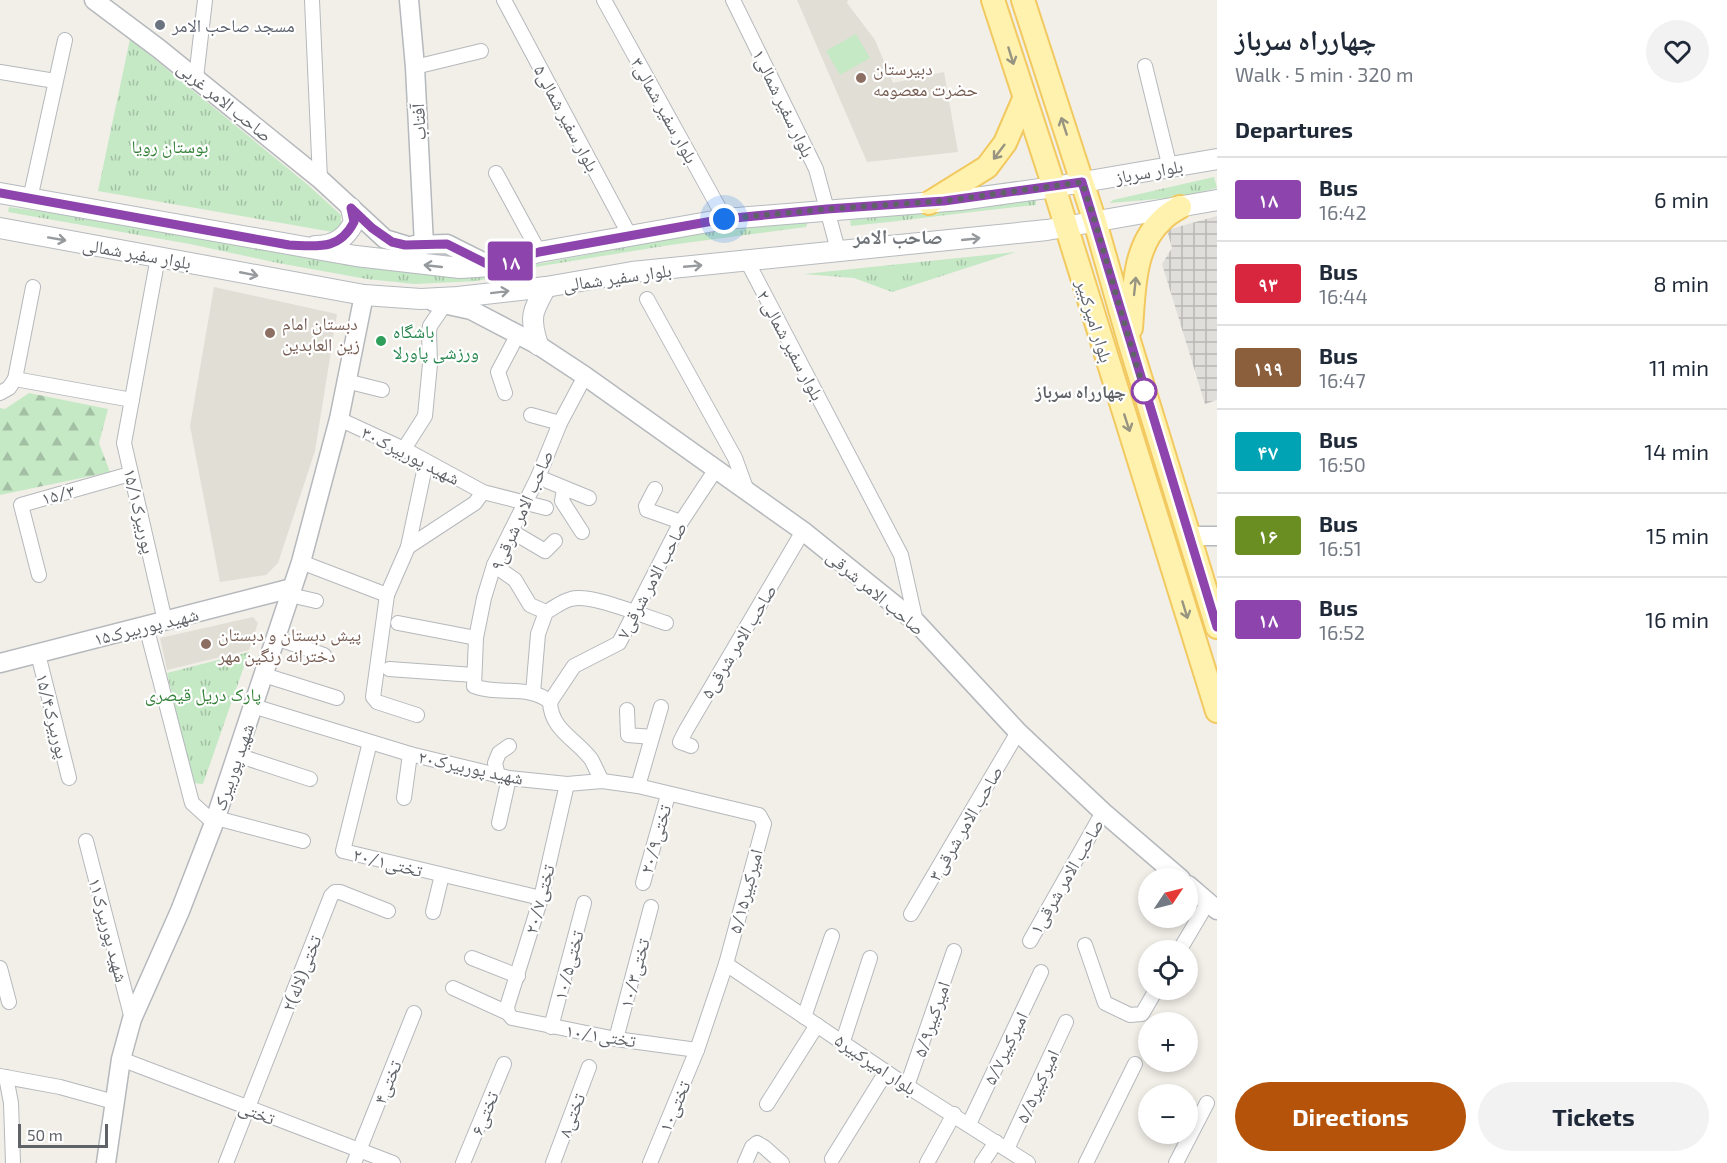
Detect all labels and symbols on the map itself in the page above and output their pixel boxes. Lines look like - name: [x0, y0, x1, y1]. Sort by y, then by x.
- place label: مسجد صاحب الامر: [171, 14, 295, 37]
- marker: مسجد صاحب الامر: [153, 18, 167, 32]
- street label: بلوار سفیر شمالی۱: [747, 45, 820, 161]
- one-way arrow: [1006, 46, 1017, 65]
- street label: بلوار سفیر شمالی۳: [626, 53, 703, 167]
- street label: صاحب الامر غربی: [173, 56, 277, 147]
- place label: دبیرستان حضرت معصومه: [873, 57, 978, 100]
- street label: بلوار سفیر شمالی۵: [529, 61, 604, 176]
- marker: دبیرستان حضرت معصومه: [854, 71, 868, 85]
- street label: آفتاب: [406, 103, 431, 141]
- one-way arrow: [1058, 117, 1069, 136]
- park label: بوستان رویا: [132, 135, 209, 158]
- one-way arrow: [993, 143, 1005, 159]
- street label: بلوار سرباز: [1112, 154, 1185, 189]
- your location: [709, 204, 739, 234]
- district label: صاحب الامر: [852, 224, 943, 249]
- street label: بلوار سفیر شمالی: [81, 233, 193, 274]
- one-way arrow: [960, 233, 980, 244]
- one-way arrow: [47, 234, 67, 245]
- line badge: ۱۸: [483, 242, 537, 280]
- street label: بلوار سفیر شمالی: [561, 258, 673, 297]
- one-way arrow: [424, 260, 444, 271]
- one-way arrow: [683, 260, 703, 271]
- one-way arrow: [239, 269, 259, 280]
- street label: بلوار امیرکبیر: [1071, 276, 1118, 365]
- one-way arrow: [1130, 277, 1141, 296]
- street label: بلوار سفیر شمالی ۲: [752, 286, 829, 404]
- one-way arrow: [490, 287, 509, 298]
- place label: دبستان امام زین العابدین: [282, 312, 360, 356]
- place label: باشگاه ورزشی پاورلا: [393, 320, 479, 364]
- marker: دبستان امام زین العابدین: [263, 326, 277, 340]
- marker: باشگاه ورزشی پاورلا: [374, 334, 388, 348]
- marker: چهارراه سرباز: [1131, 378, 1157, 404]
- place label: چهارراه سرباز: [1034, 380, 1126, 403]
- one-way arrow: [1122, 413, 1133, 432]
- street label: شهید پوربیرک۳۰: [358, 421, 464, 490]
- street label: صاحب الامر شرقی۹: [485, 447, 558, 574]
- street label: پوربیرک۱۵/۱: [118, 466, 160, 556]
- street label: ۱۵/۳: [39, 479, 77, 509]
- street label: صاحب الامر شرقی۷: [611, 518, 692, 643]
- street label: صاحب الامر شرقی: [822, 545, 929, 640]
- street label: صاحب الامر شرقی۵: [695, 580, 782, 703]
- one-way arrow: [1180, 600, 1191, 619]
- street label: شهید پوربیرک۱۵: [91, 602, 201, 651]
- place label: پیش دبستان و دبستان دخترانه رنگین مهر: [217, 623, 361, 667]
- marker: پیش دبستان و دبستان دخترانه رنگین مهر: [199, 637, 213, 651]
- street label: پوربیرک۱۵/۴: [31, 671, 74, 761]
- park label: پارک دریل قیصری: [145, 683, 261, 706]
- street label: شهید پوربیرک: [208, 720, 259, 814]
- street label: شهید پوربیرک۲۰: [416, 745, 526, 790]
- street label: صاحب الامر شرقی۳: [923, 762, 1008, 885]
- street label: تختی۲۰/۹: [635, 802, 676, 876]
- street label: صاحب الامر شرقی۱: [1024, 815, 1109, 938]
- street label: تختی۲۰/۱: [351, 843, 425, 882]
- street label: امیرکبیر۵/۱۵: [723, 846, 767, 936]
- street label: تختی۲۰/۷: [519, 862, 560, 936]
- north arrow: [1138, 868, 1198, 928]
- street label: شهید پوربیرک۱۱: [83, 875, 133, 985]
- street label: تختی۱۰/۵: [548, 928, 589, 1002]
- street label: ۲تختی(لاله): [277, 932, 326, 1014]
- street label: تختی۱۰/۳: [614, 936, 655, 1010]
- street label: امیرکبیر۵/۹: [908, 978, 955, 1060]
- street label: امیرکبیر۵/۷: [978, 1008, 1033, 1088]
- street label: تختی۱۰/۱: [564, 1019, 638, 1052]
- street label: بلوار امیرکبیر۵: [831, 1029, 921, 1100]
- street label: امیرکبیر۵/۵: [1011, 1046, 1064, 1126]
- street label: تختی۴: [368, 1057, 407, 1107]
- street label: تختی۱۰: [653, 1077, 695, 1135]
- street label: تختی۶: [465, 1088, 504, 1138]
- street label: تختی۸: [553, 1090, 590, 1140]
- street label: تختی: [235, 1095, 278, 1130]
- scale bar: [18, 1121, 108, 1148]

